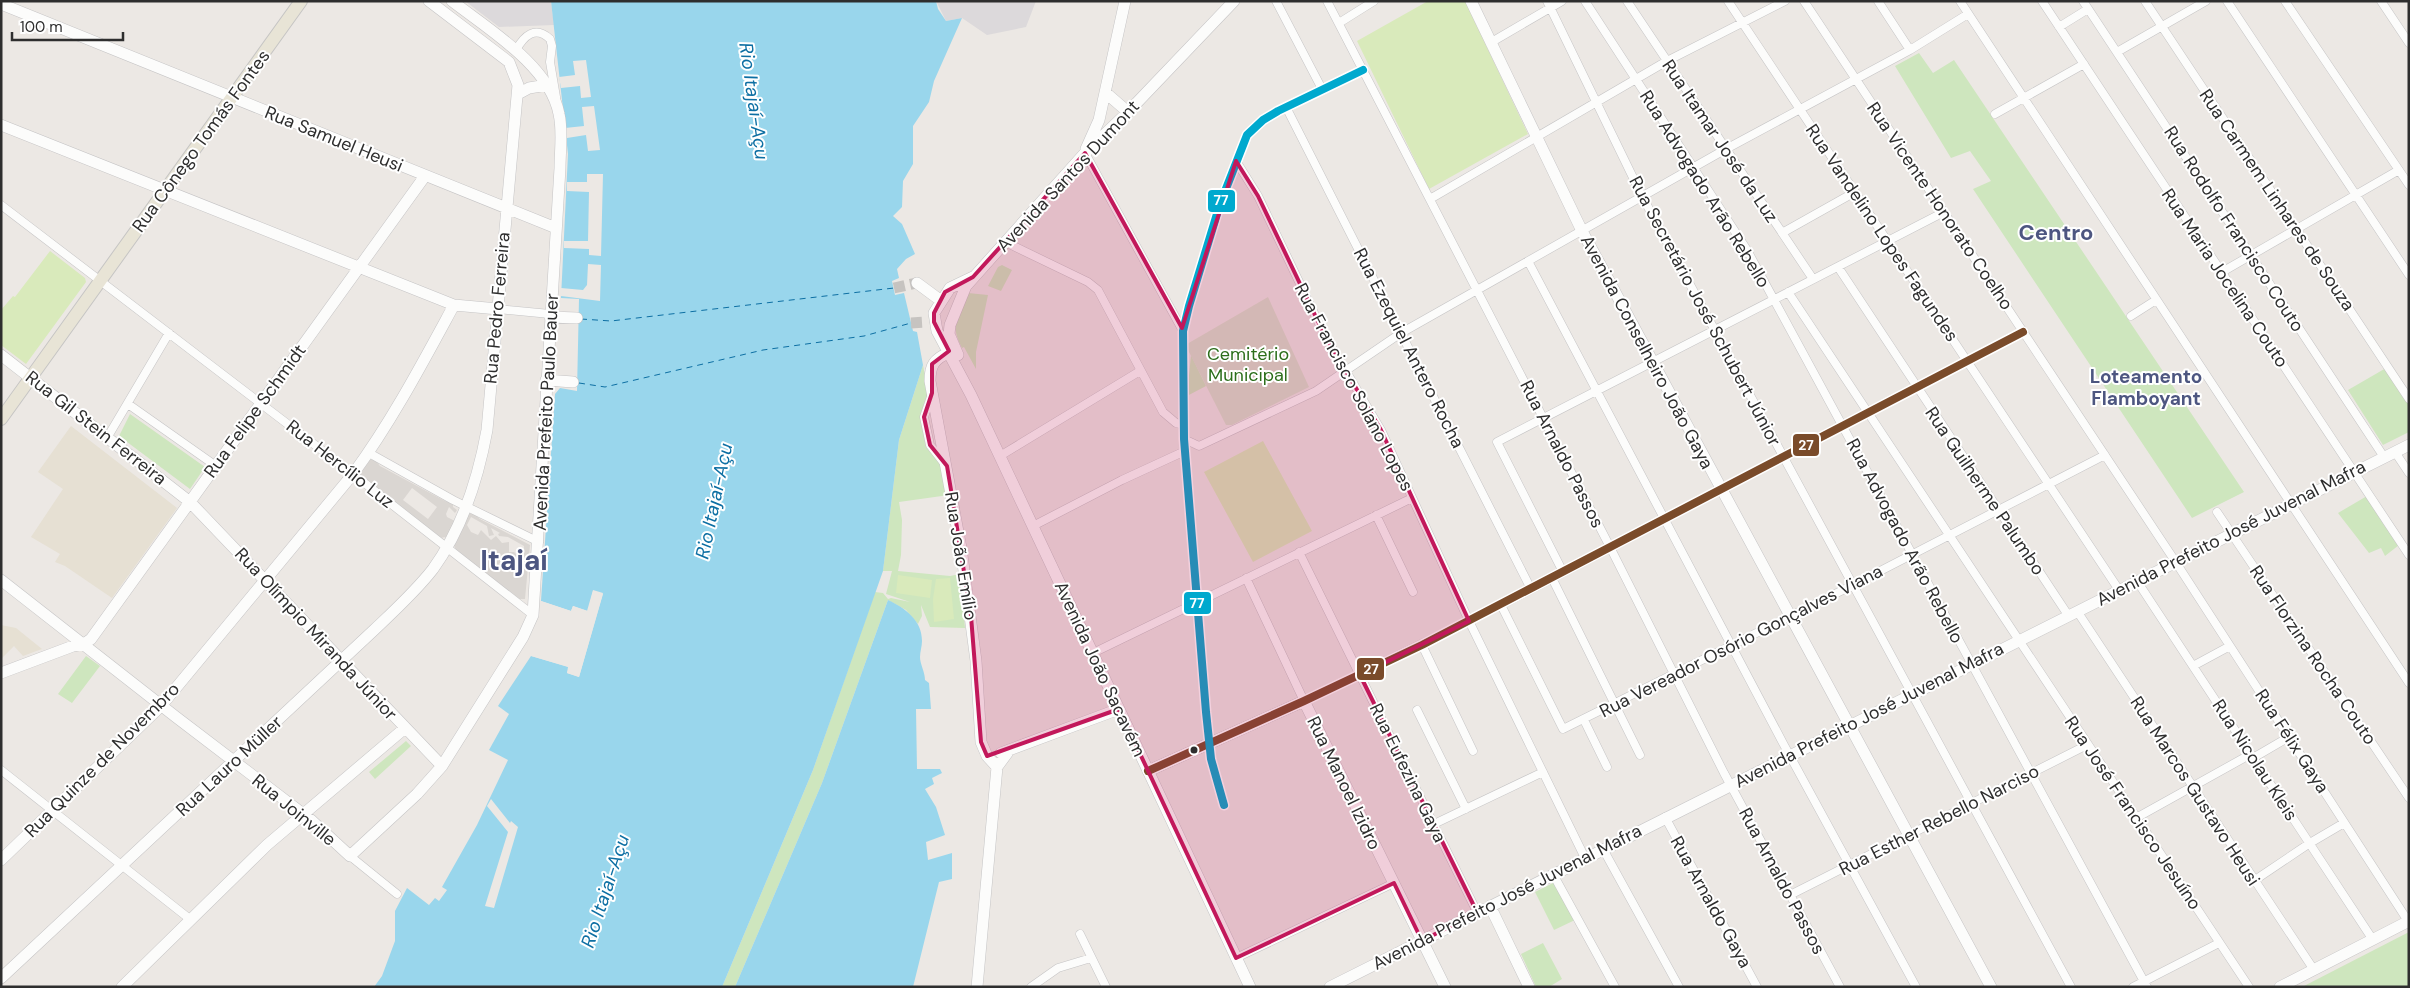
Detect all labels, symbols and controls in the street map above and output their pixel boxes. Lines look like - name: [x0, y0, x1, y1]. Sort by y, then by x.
- scale bar: [12, 10, 124, 42]
- text: 100 m: [20, 17, 63, 37]
- water label: Rio Itajaí-Açu: [733, 41, 775, 161]
- street label: Rua Cônego Tomás Fontes: [127, 45, 275, 237]
- street label: Rua Itamar José da Luz: [1656, 55, 1784, 227]
- street label: Rua Carmem Linhares de Souza: [2194, 84, 2360, 316]
- street label: Rua Advogado Arão Rebello: [1634, 86, 1776, 292]
- street label: Avenida Santos Dumont: [991, 95, 1145, 257]
- street label: Rua Vicente Honorato Coelho: [1861, 97, 2019, 315]
- street label: Rua Samuel Heusi: [261, 100, 407, 178]
- street label: Rua Vandelino Lopes Fagundes: [1800, 120, 1964, 346]
- street label: Rua Rodolfo Francisco Couto: [2158, 121, 2310, 337]
- street label: Rua Secretário José Schubert Júnior: [1623, 172, 1787, 450]
- street label: Rua Maria Jocelina Couto: [2156, 184, 2294, 372]
- line badge: 77: [1207, 189, 1236, 213]
- text: 77: [1213, 191, 1229, 209]
- district label: Centro: [2019, 218, 2093, 247]
- street label: Rua Pedro Ferreira: [478, 231, 516, 385]
- street label: Avenida Conselheiro João Gaya: [1575, 231, 1719, 473]
- street label: Rua Ezequiel Antero Rocha: [1348, 244, 1470, 452]
- street label: Rua Francisco Solano Lopes: [1289, 279, 1419, 495]
- street label: Avenida Prefeito Paulo Bauer: [528, 292, 564, 531]
- street label: Rua Felipe Schmidt: [198, 339, 312, 483]
- park label: Cemitério Municipal: [1207, 342, 1289, 387]
- district label: Loteamento Flamboyant: [2090, 364, 2202, 411]
- street label: Rua Gil Stein Ferreira: [21, 365, 171, 491]
- street label: Rua Arnaldo Passos: [1514, 376, 1610, 532]
- street label: Rua Guilherme Palumbo: [1920, 402, 2050, 580]
- street label: Rua Hercílio Luz: [281, 414, 399, 514]
- line badge: 27: [1792, 433, 1820, 457]
- street label: Rua Advogado Arão Rebello: [1841, 434, 1969, 648]
- text: 27: [1798, 436, 1814, 454]
- water label: Rio Itajaí-Açu: [690, 441, 738, 561]
- street label: Avenida Prefeito José Juvenal Mafra: [2092, 454, 2370, 612]
- street label: Rua João Emílio: [939, 490, 983, 622]
- street label: Rua Olímpio Miranda Júnior: [229, 542, 403, 726]
- district label: Itajaí: [480, 542, 548, 579]
- street label: Rua Vereador Osório Gonçalves Viana: [1595, 559, 1887, 723]
- street label: Rua Florzina Rocha Couto: [2244, 561, 2382, 749]
- street label: Avenida João Sacavém: [1049, 577, 1151, 761]
- line badge: 77: [1183, 591, 1212, 615]
- text: 77: [1189, 594, 1205, 612]
- street label: Avenida Prefeito José Juvenal Mafra: [1730, 636, 2008, 794]
- line badge: 27: [1356, 657, 1385, 681]
- text: 27: [1363, 660, 1379, 678]
- street label: Rua Quinze de Novembro: [19, 677, 185, 843]
- street label: Rua Félix Gaya: [2249, 684, 2335, 798]
- street label: Rua Marcos Gustavo Heusi: [2125, 692, 2265, 890]
- street label: Rua Nicolau Kleis: [2207, 695, 2303, 825]
- street label: Rua Eufezina Gaya: [1364, 699, 1452, 847]
- street label: Rua Lauro Müller: [171, 710, 288, 822]
- street label: Rua José Francisco Jesuíno: [2059, 711, 2207, 915]
- street label: Rua Manoel Izidro: [1301, 712, 1387, 854]
- unlabelled marker: [1189, 745, 1199, 755]
- street label: Rua Esther Rebello Narciso: [1835, 759, 2043, 881]
- street label: Rua Joinville: [247, 769, 341, 851]
- street label: Rua Arnaldo Passos: [1733, 804, 1831, 958]
- street label: Avenida Prefeito José Juvenal Mafra: [1368, 818, 1646, 976]
- water label: Rio Itajaí-Açu: [575, 831, 635, 951]
- street label: Rua Arnaldo Gaya: [1665, 832, 1757, 972]

